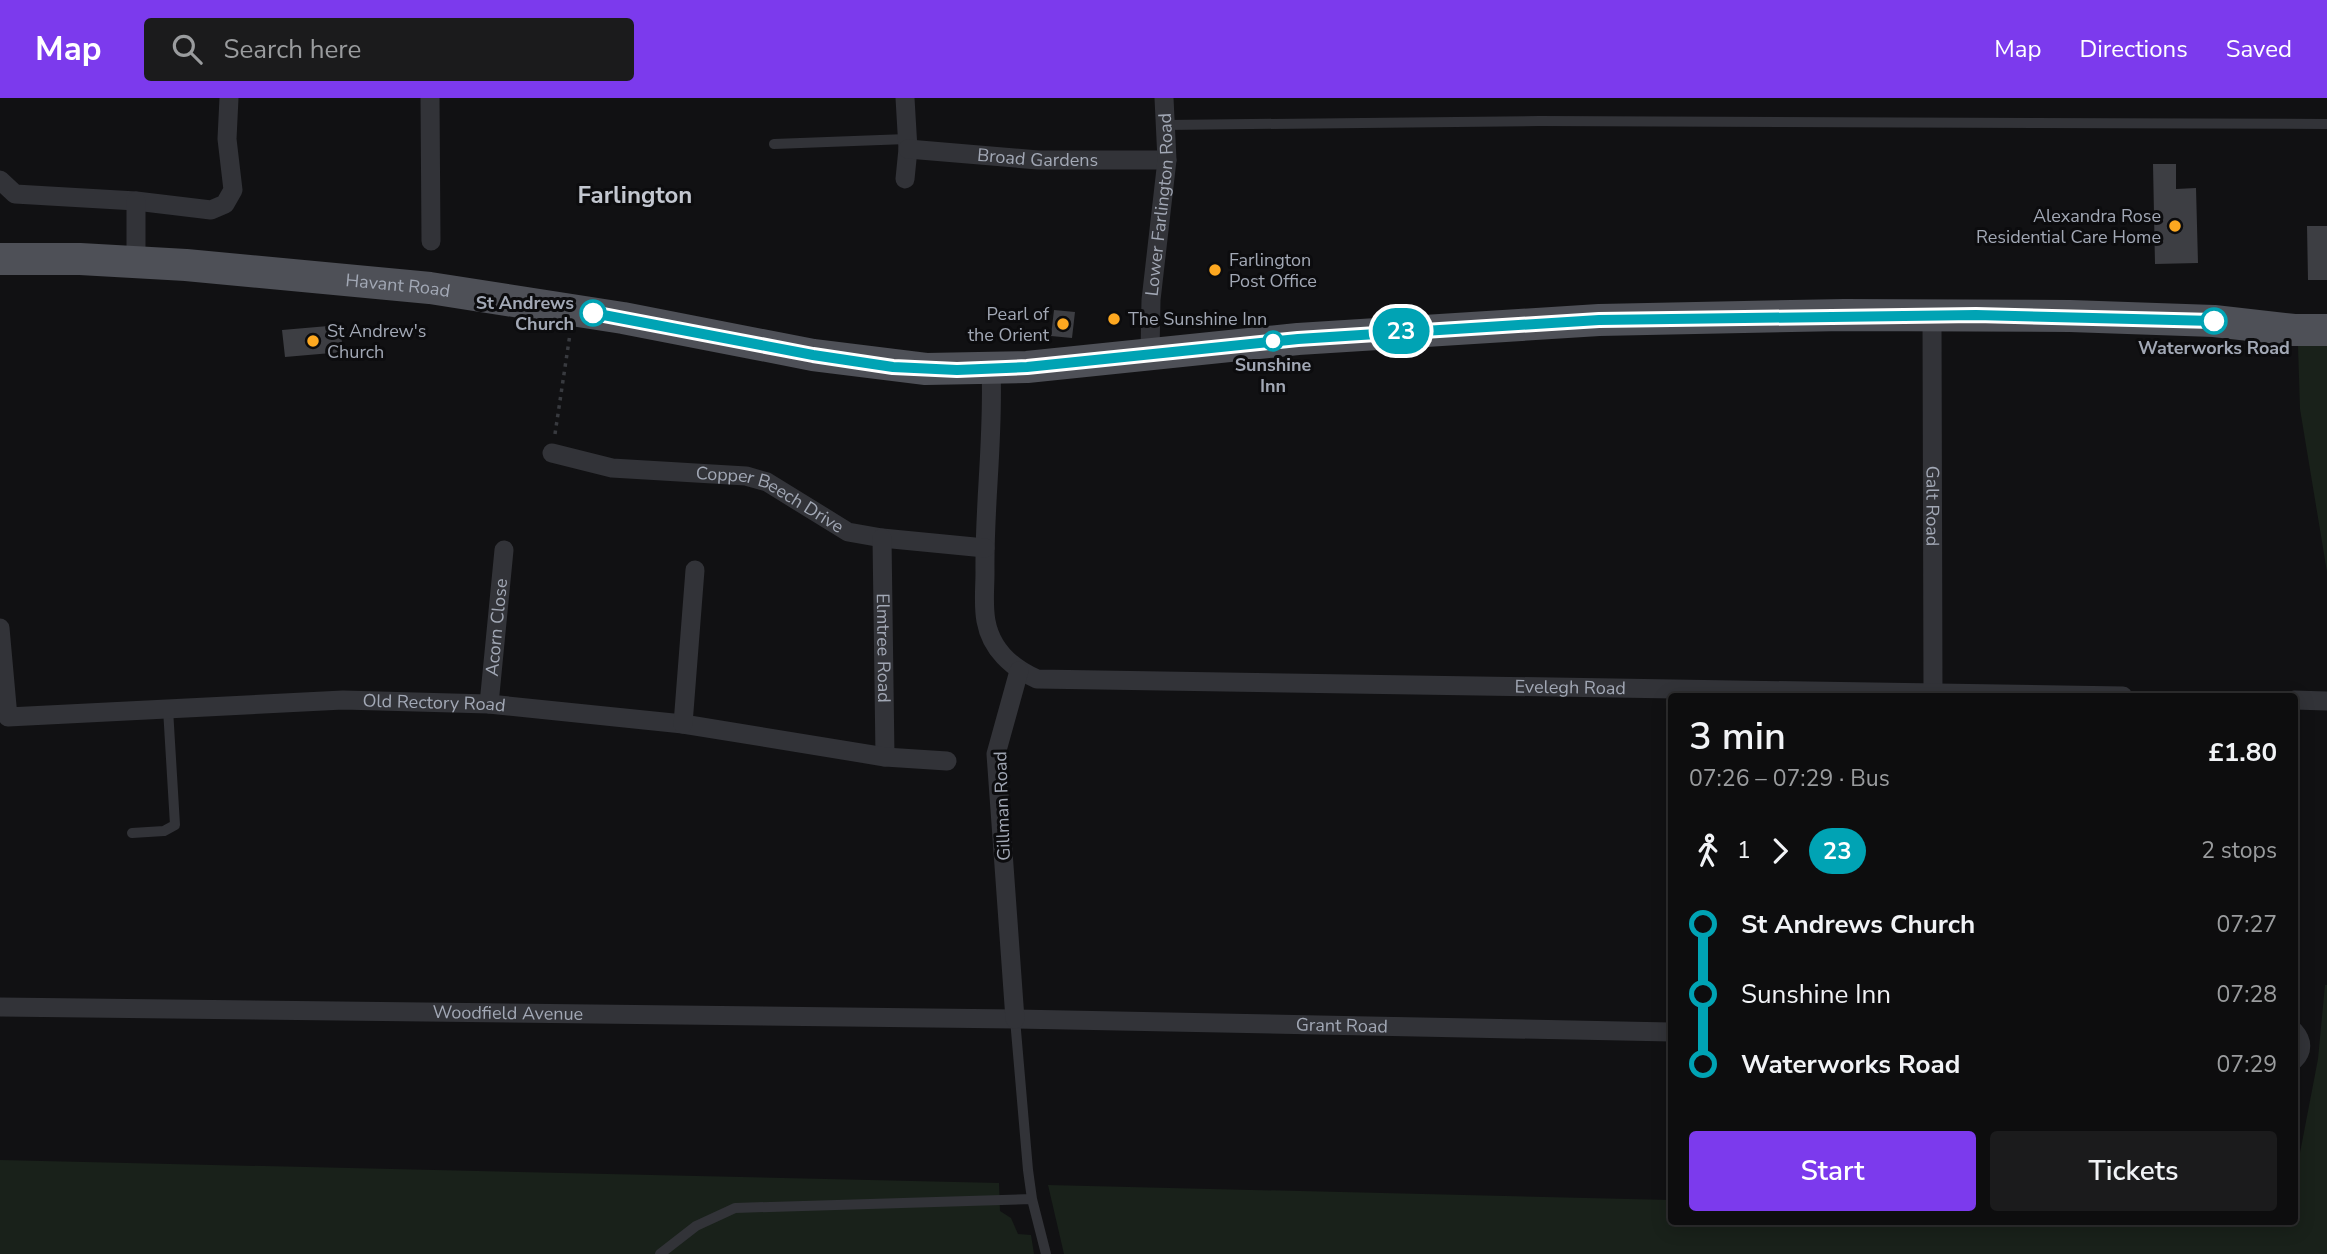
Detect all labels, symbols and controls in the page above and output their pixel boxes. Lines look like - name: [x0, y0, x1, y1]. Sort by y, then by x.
- search box: [144, 18, 634, 81]
- text: Map: [35, 27, 102, 72]
- icon: search: [168, 30, 206, 68]
- text: Search here: [224, 32, 361, 67]
- text: Map: [1994, 33, 2041, 65]
- text: Directions: [2079, 33, 2188, 65]
- text: Saved: [2226, 33, 2292, 65]
- street label: Lower Farlington Road: [1140, 112, 1179, 297]
- street label: Broad Gardens: [976, 143, 1098, 172]
- district label: Farlington: [578, 179, 692, 211]
- place label: Alexandra Rose Residential Care Home: [1976, 204, 2161, 249]
- marker: Alexandra Rose Residential Care Home: [2167, 218, 2183, 234]
- place label: Farlington Post Office: [1229, 248, 1317, 293]
- marker: Farlington Post Office: [1207, 262, 1223, 278]
- street label: Havant Road: [345, 268, 452, 303]
- place label: St Andrews Church: [476, 291, 574, 336]
- marker: St Andrews Church: [580, 300, 606, 326]
- place label: Pearl of the Orient: [968, 302, 1050, 347]
- place label: The Sunshine Inn: [1128, 307, 1267, 331]
- line badge: 23: [1370, 308, 1432, 354]
- marker: Waterworks Road: [2201, 308, 2227, 334]
- marker: The Sunshine Inn: [1106, 311, 1122, 327]
- text: 23: [1387, 315, 1415, 347]
- marker: Pearl of the Orient: [1055, 316, 1071, 332]
- place label: St Andrew's Church: [327, 319, 426, 364]
- marker: Sunshine Inn: [1263, 331, 1283, 351]
- marker: St Andrew's Church: [305, 333, 321, 349]
- place label: Waterworks Road: [2138, 336, 2290, 360]
- place label: Sunshine Inn: [1235, 353, 1311, 398]
- street label: Copper Beech Drive: [695, 461, 848, 539]
- street label: Galt Road: [1920, 466, 1945, 546]
- street label: Acorn Close: [480, 577, 513, 677]
- street label: Elmtree Road: [871, 593, 896, 703]
- street label: Evelegh Road: [1514, 674, 1626, 700]
- street label: Old Rectory Road: [362, 689, 507, 718]
- text: 3 min: [1689, 711, 1786, 762]
- text: £1.80: [2208, 735, 2277, 770]
- street label: Gillman Road: [988, 751, 1016, 861]
- text: 07:26 – 07:29 · Bus: [1689, 763, 1890, 794]
- icon: walk: [1689, 832, 1727, 870]
- icon: forward: [1761, 832, 1799, 870]
- text: 1: [1737, 835, 1751, 866]
- text: 23: [1823, 835, 1852, 867]
- text: 2 stops: [2201, 835, 2277, 866]
- text: St Andrews Church: [1741, 907, 1975, 942]
- text: 07:27: [2217, 909, 2277, 940]
- text: Sunshine Inn: [1741, 977, 1891, 1012]
- text: 07:28: [2217, 979, 2277, 1010]
- street label: Woodfield Avenue: [433, 1000, 583, 1026]
- street label: Grant Road: [1296, 1013, 1388, 1038]
- text: Waterworks Road: [1741, 1047, 1960, 1082]
- text: 07:29: [2217, 1049, 2277, 1080]
- button: Start: [1689, 1131, 1976, 1211]
- button: Tickets: [1990, 1131, 2277, 1211]

